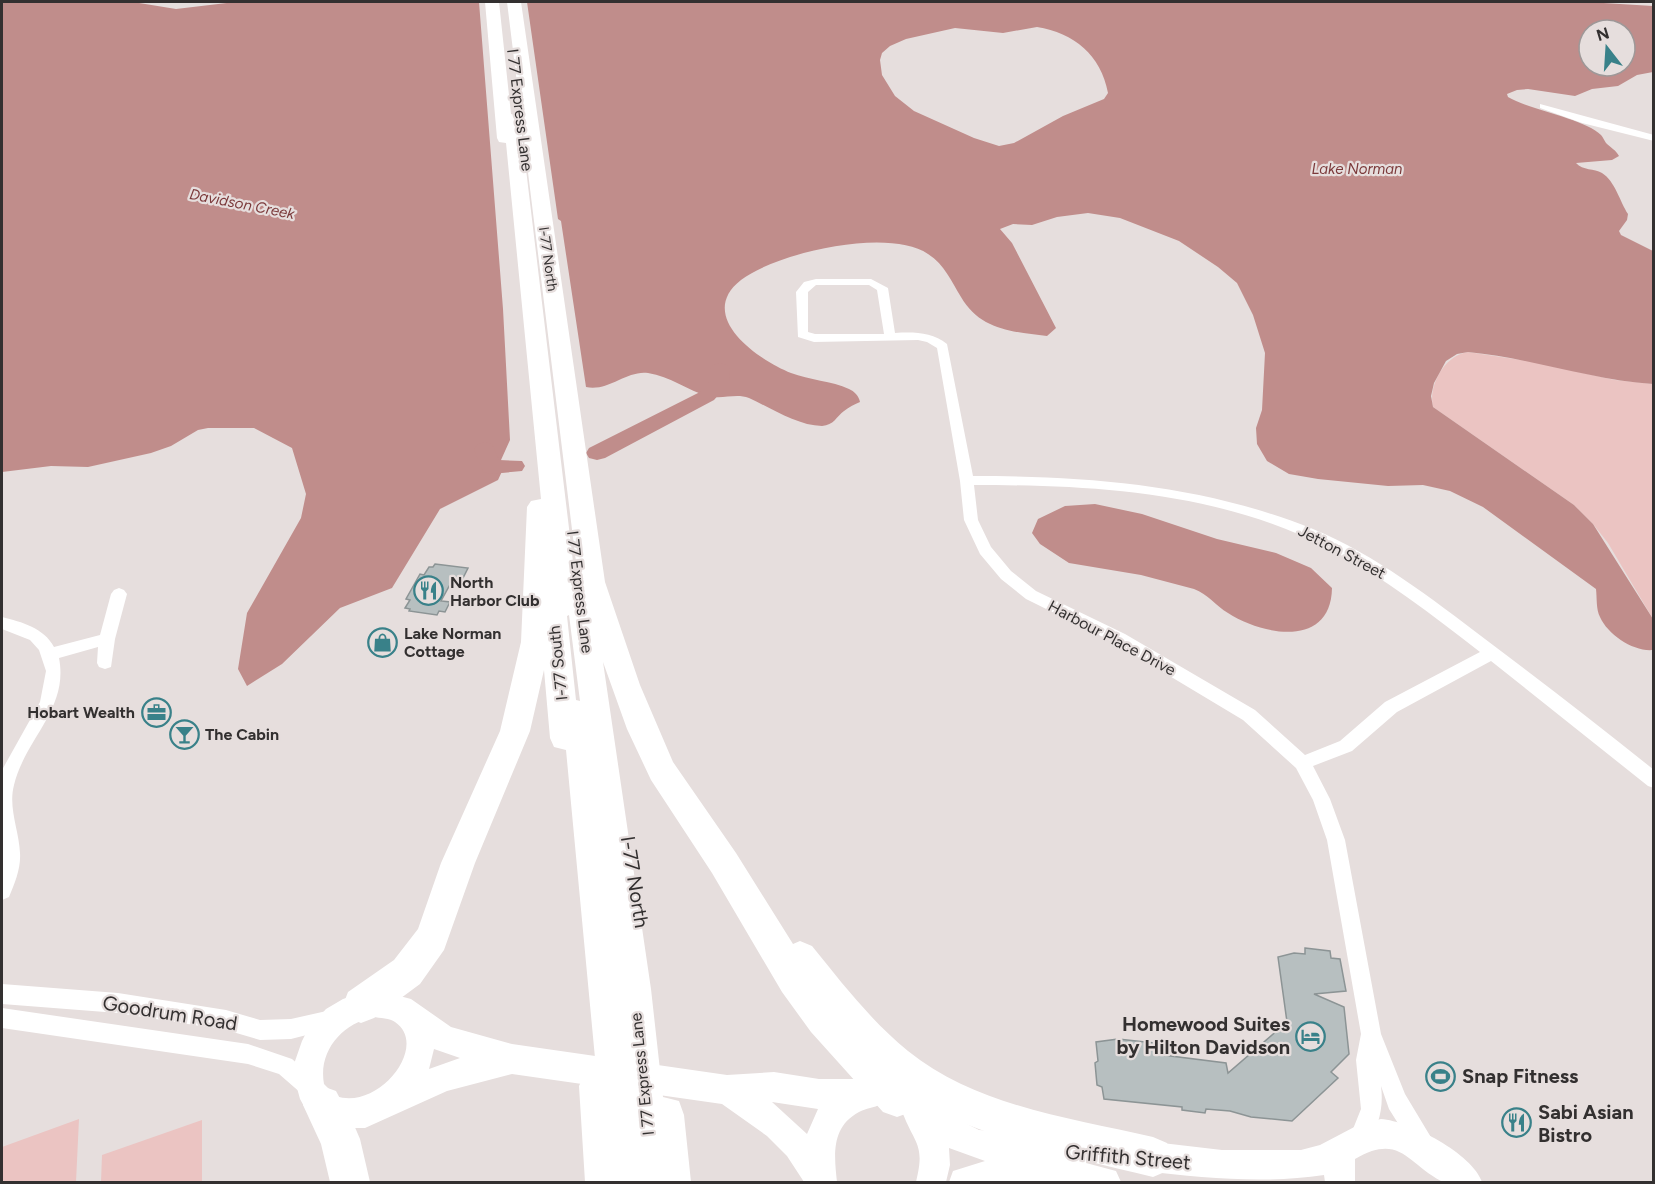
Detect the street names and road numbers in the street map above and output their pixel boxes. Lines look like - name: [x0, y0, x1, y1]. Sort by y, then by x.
- street label: I 77 Express Lane: [503, 48, 537, 173]
- street label: I-77 North: [535, 226, 561, 293]
- street label: Jetton Street: [1295, 521, 1389, 583]
- street label: I 77 Express Lane: [563, 530, 597, 655]
- street label: Harbour Place Drive: [1045, 596, 1179, 680]
- street label: I-77 South: [545, 625, 571, 701]
- street label: I-77 North: [616, 834, 654, 930]
- street label: Goodrum Road: [101, 991, 239, 1035]
- street label: I 77 Express Lane: [626, 1012, 658, 1136]
- street label: Griffith Street: [1064, 1140, 1192, 1174]

